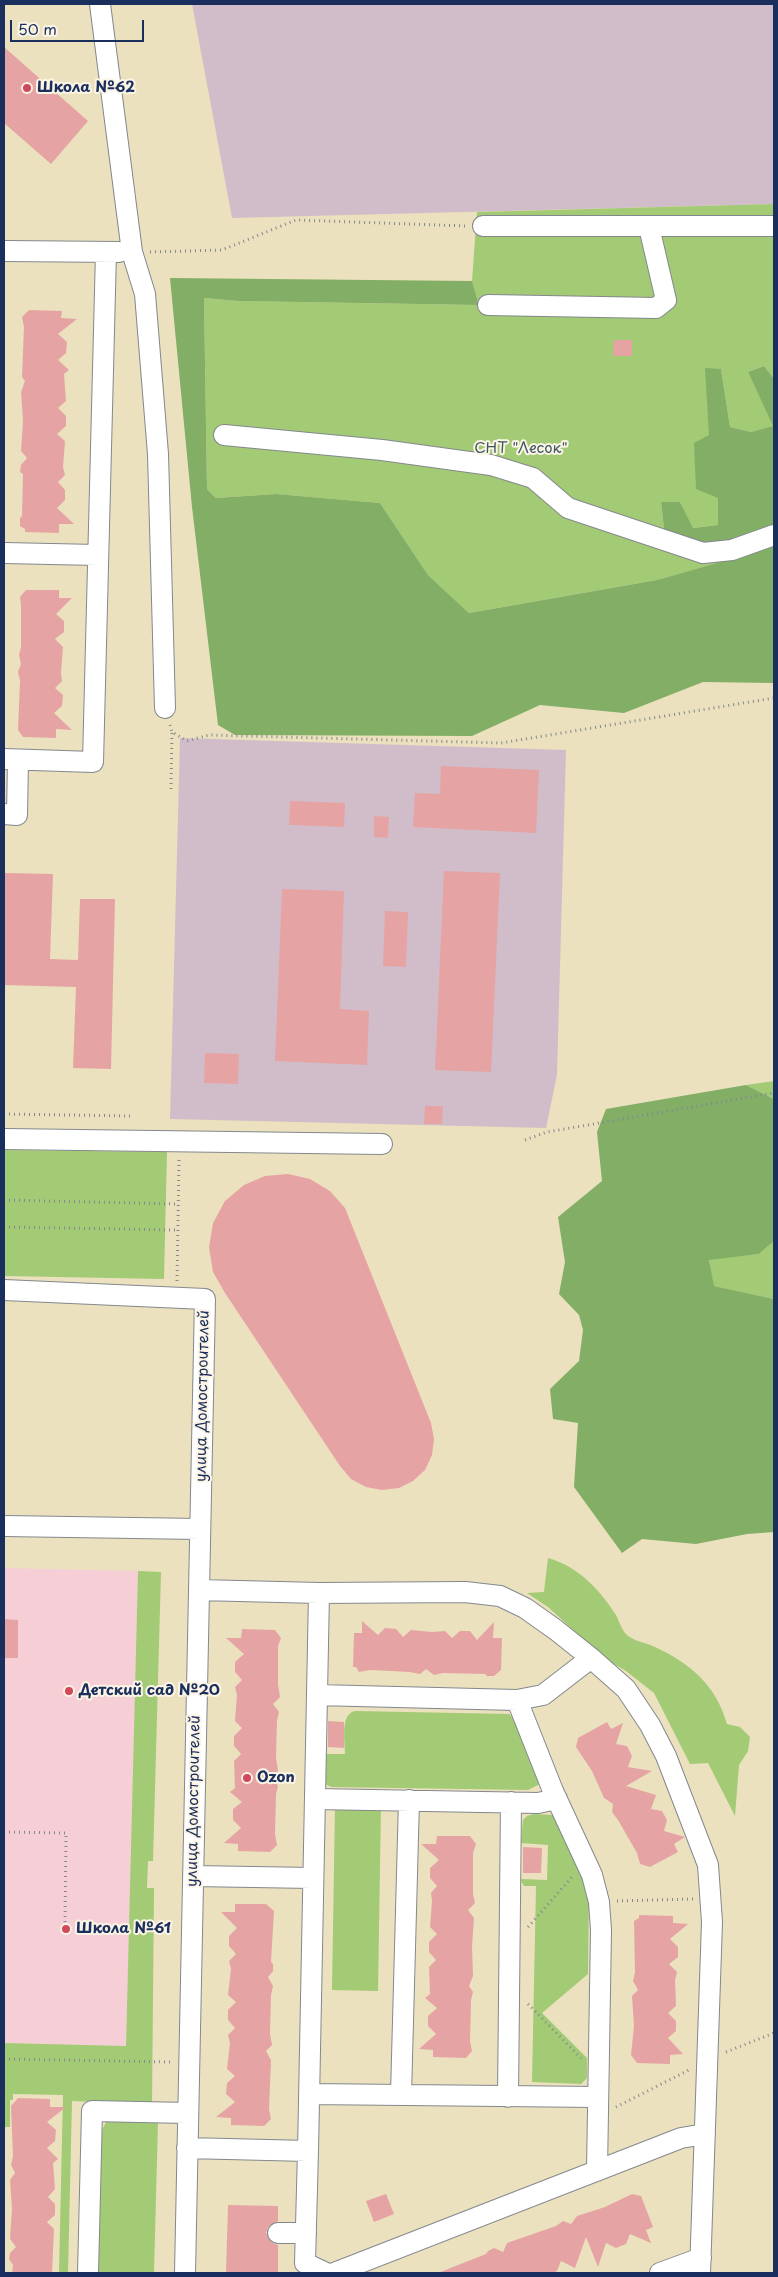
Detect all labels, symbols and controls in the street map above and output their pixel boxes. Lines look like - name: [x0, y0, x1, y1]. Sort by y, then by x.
- scale bar: [12, 10, 146, 42]
- text: 50 m: [18, 17, 57, 40]
- place label: Школа №62: [37, 79, 135, 97]
- marker: Школа №62: [21, 82, 33, 94]
- park label: СНТ "Лесок": [474, 440, 568, 458]
- street label: улица Домостроителей: [193, 1310, 213, 1482]
- place label: Детский сад №20: [79, 1682, 220, 1700]
- marker: Детский сад №20: [63, 1685, 75, 1697]
- street label: улица Домостроителей: [184, 1715, 204, 1887]
- place label: Ozon: [257, 1769, 295, 1787]
- marker: Ozon: [241, 1772, 253, 1784]
- place label: Школа №61: [76, 1920, 171, 1938]
- marker: Школа №61: [60, 1923, 72, 1935]

